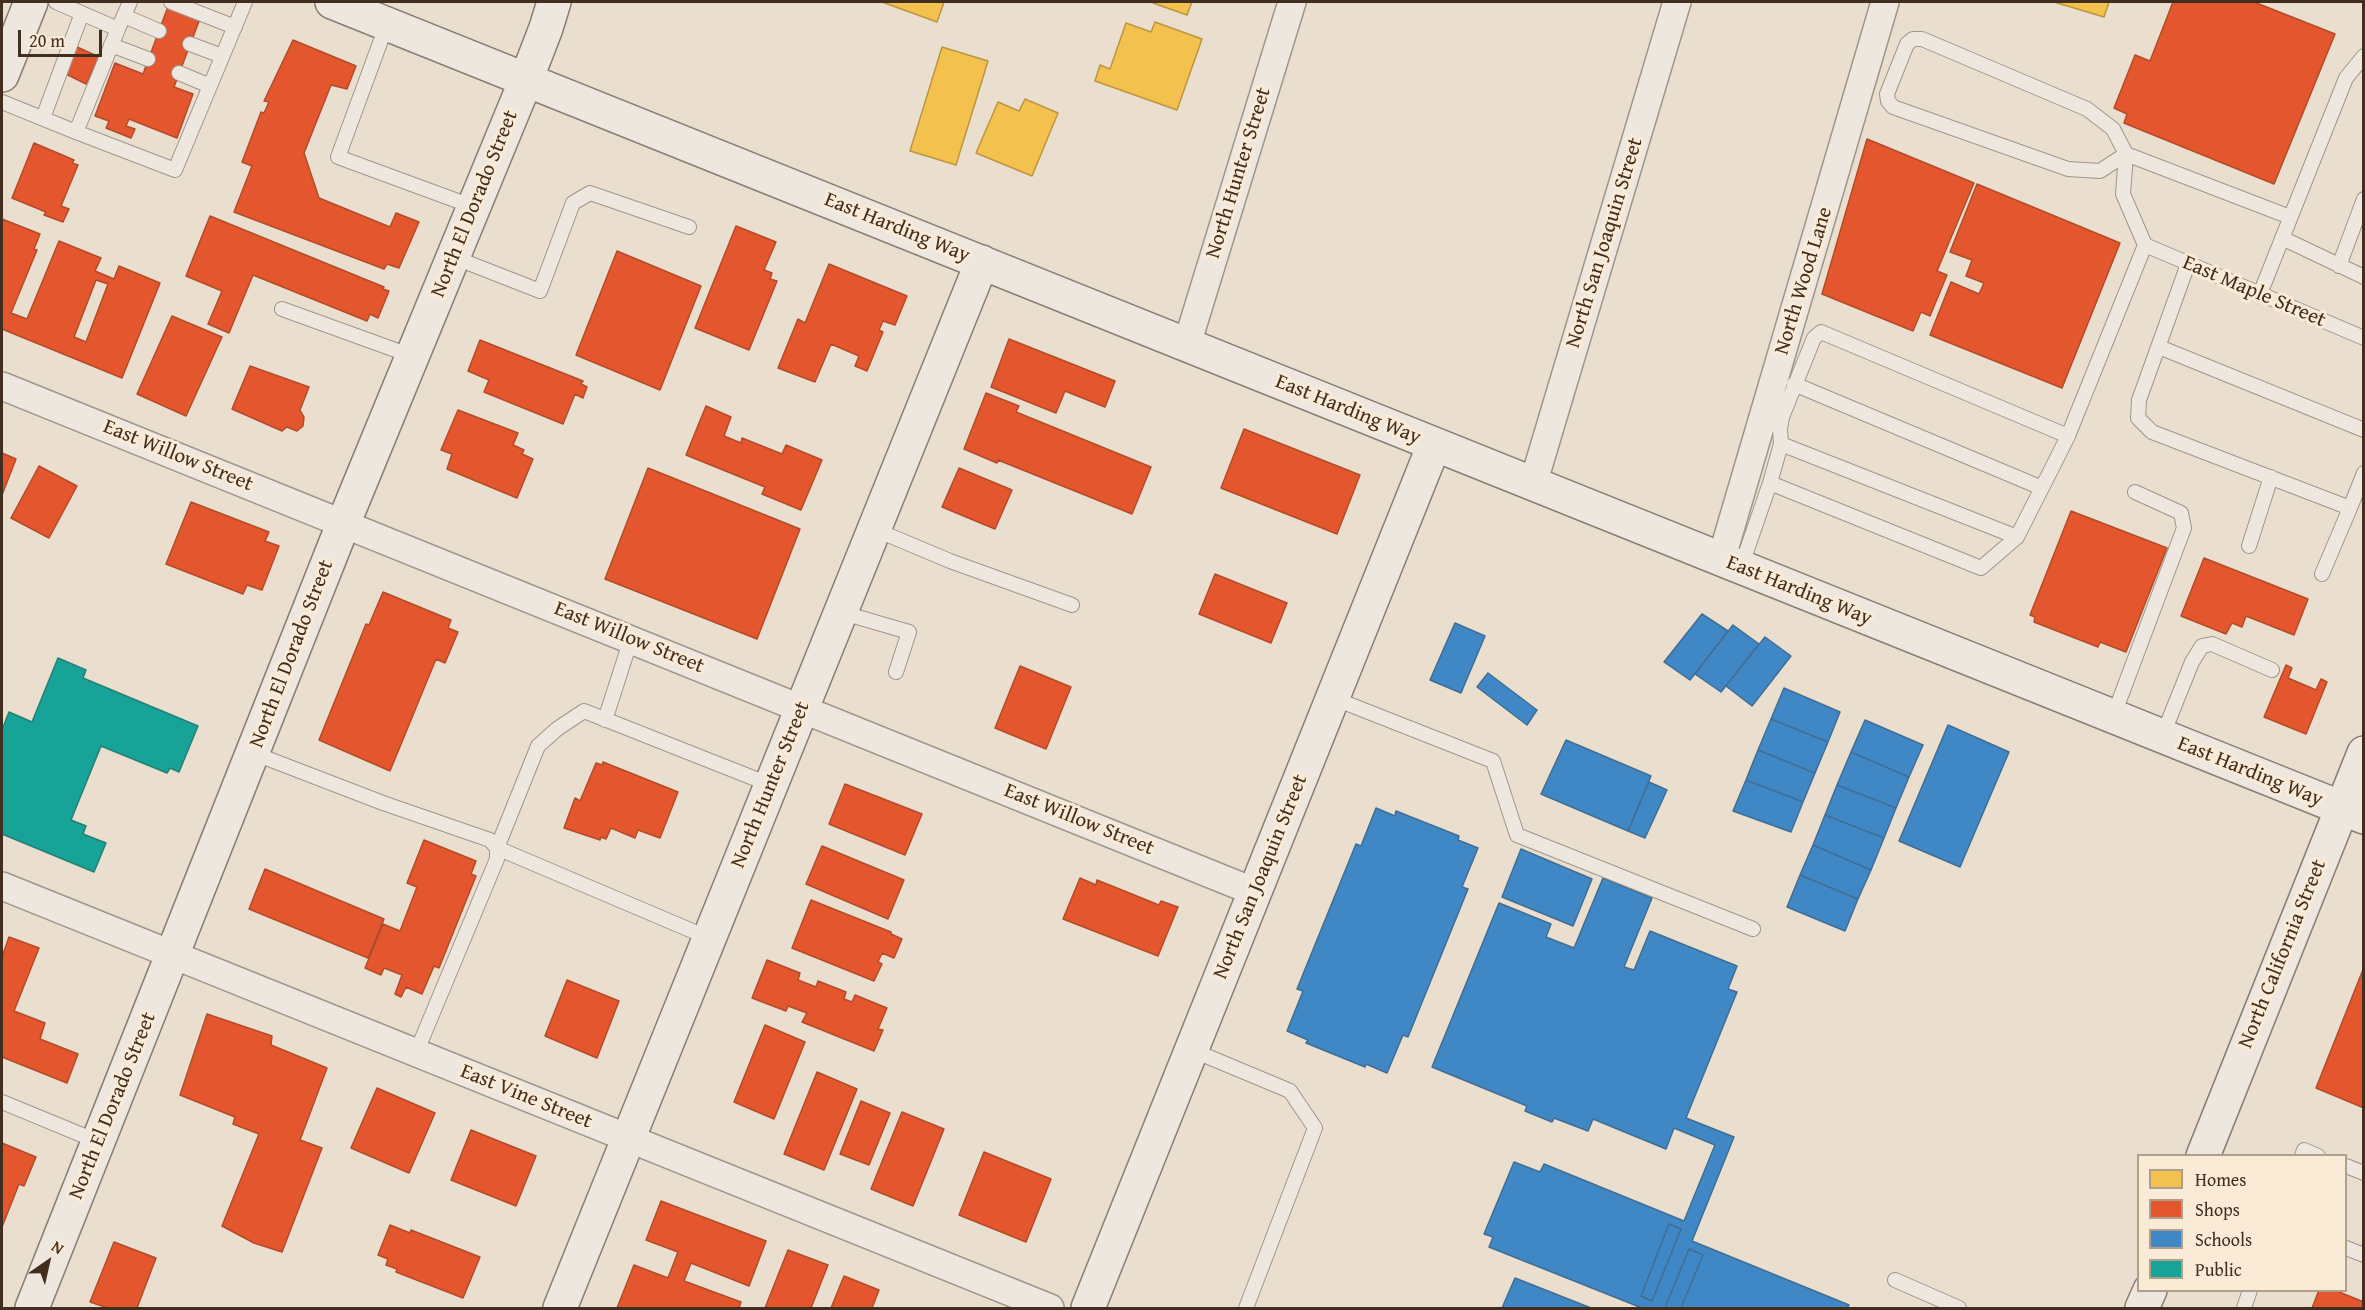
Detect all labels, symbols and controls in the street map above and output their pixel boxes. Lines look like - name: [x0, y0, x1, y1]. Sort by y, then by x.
- scale bar: [21, 18, 105, 56]
- text: 20 m: [29, 27, 65, 54]
- street label: North Hunter Street: [1201, 84, 1277, 262]
- street label: North El Dorado Street: [426, 107, 524, 301]
- street label: North San Joaquin Street: [1561, 135, 1649, 351]
- street label: East Harding Way: [821, 187, 973, 269]
- street label: North Wood Lane: [1770, 204, 1838, 358]
- street label: East Maple Street: [2179, 251, 2329, 333]
- street label: East Harding Way: [1272, 369, 1424, 451]
- street label: East Willow Street: [99, 414, 257, 498]
- street label: East Harding Way: [1723, 550, 1875, 632]
- street label: North El Dorado Street: [244, 556, 340, 752]
- street label: East Willow Street: [550, 596, 708, 680]
- street label: North Hunter Street: [726, 698, 816, 872]
- street label: East Harding Way: [2174, 731, 2326, 813]
- street label: North San Joaquin Street: [1208, 771, 1314, 983]
- street label: East Willow Street: [1000, 778, 1158, 862]
- street label: North California Street: [2234, 856, 2332, 1052]
- street label: North El Dorado Street: [64, 1009, 162, 1203]
- street label: East Vine Street: [456, 1059, 596, 1135]
- legend: [2137, 1154, 2347, 1292]
- text: Homes: [2195, 1166, 2246, 1193]
- text: Shops: [2195, 1196, 2240, 1223]
- text: Schools: [2195, 1226, 2252, 1253]
- north arrow: [18, 1232, 78, 1292]
- text: N: [47, 1234, 69, 1260]
- text: Public: [2195, 1256, 2242, 1283]

